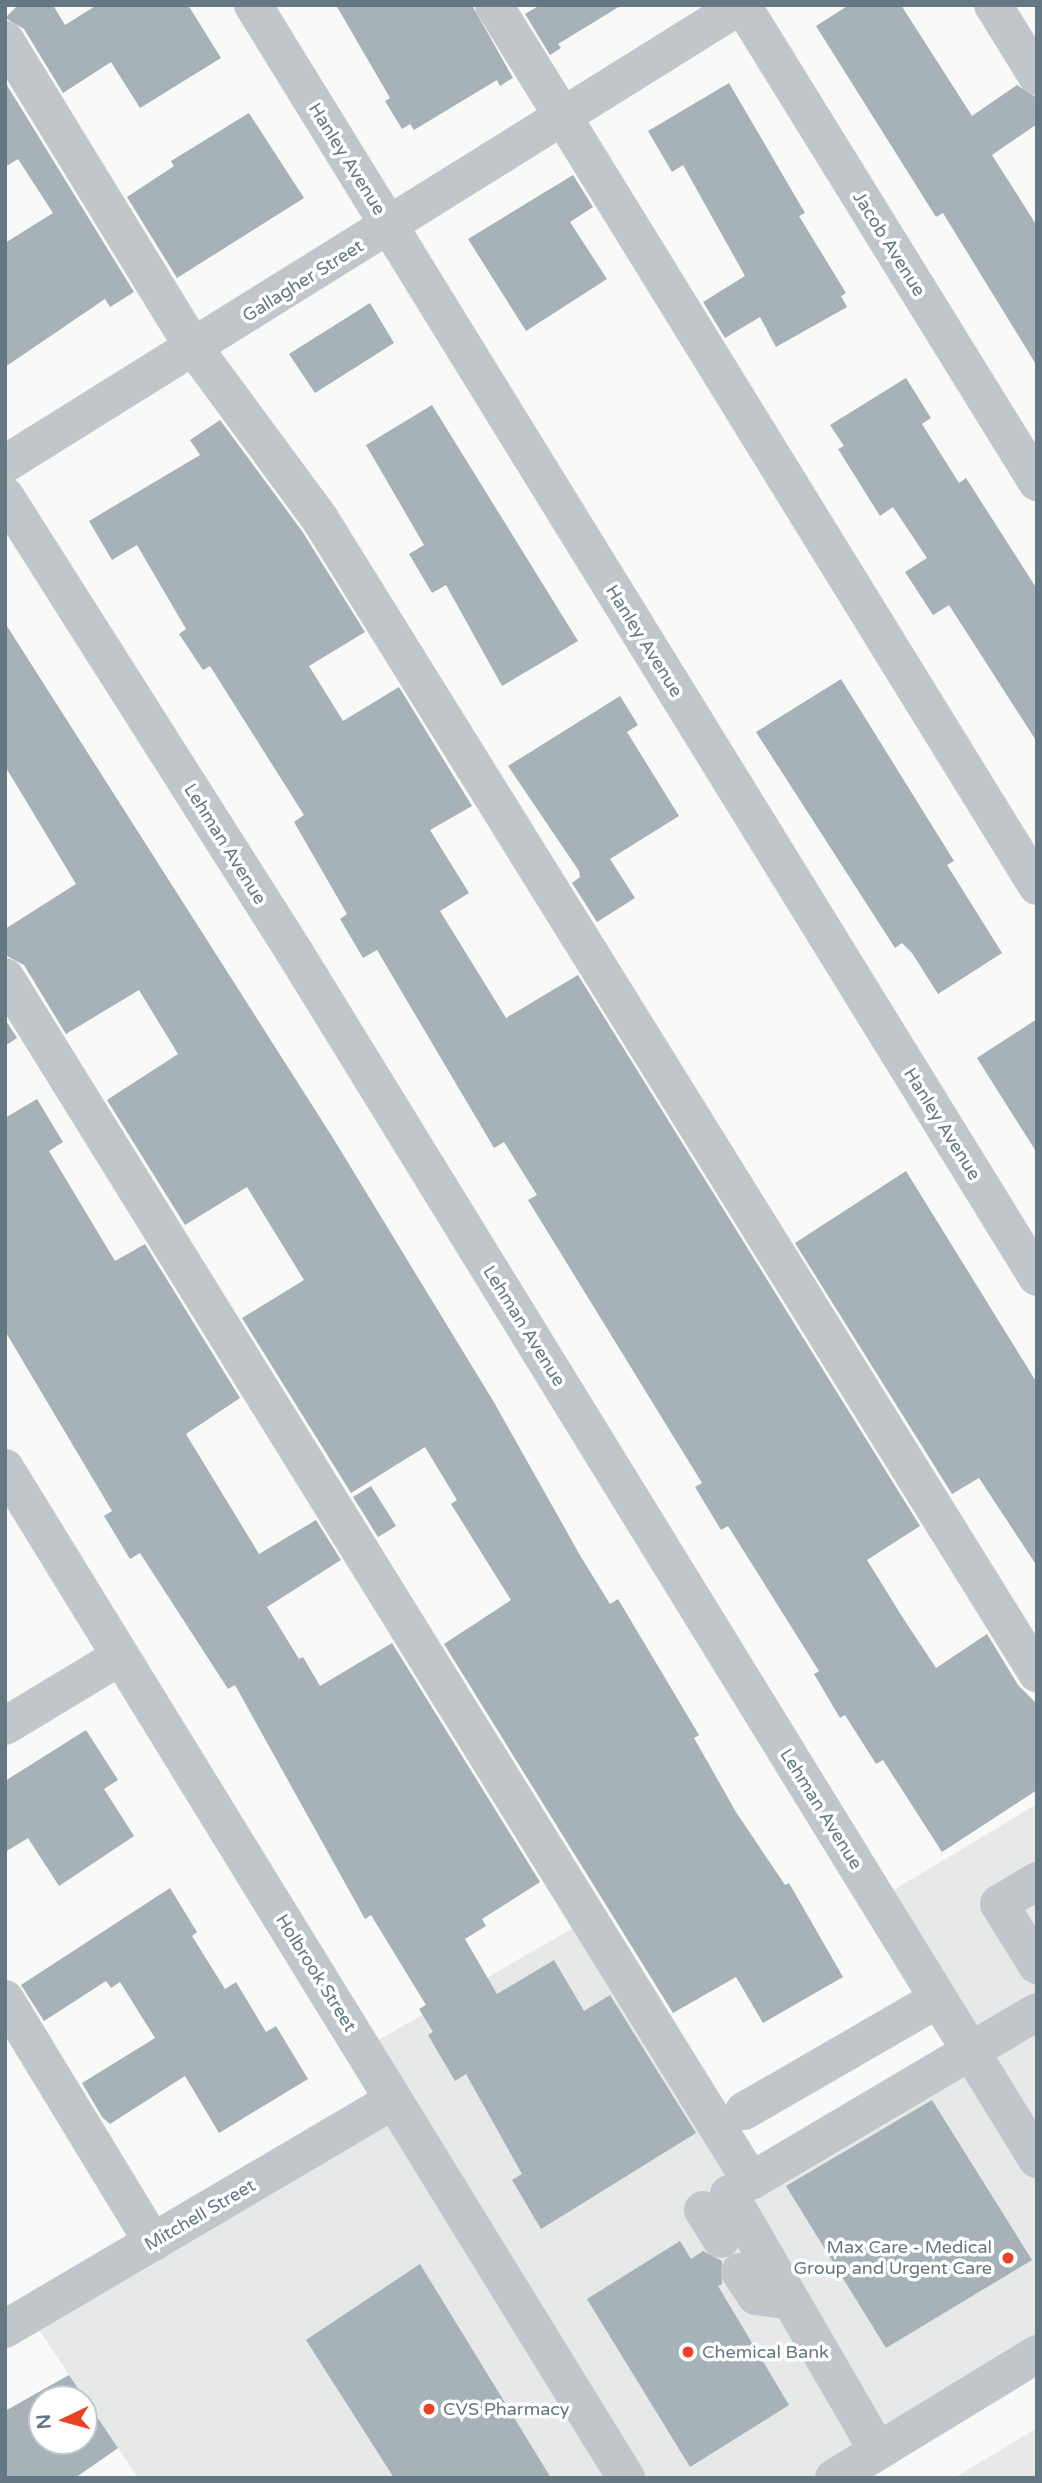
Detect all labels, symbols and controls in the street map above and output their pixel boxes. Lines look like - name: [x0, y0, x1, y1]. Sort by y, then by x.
- street label: Hanley Avenue: [304, 99, 390, 219]
- street label: Jacob Avenue: [848, 188, 930, 300]
- street label: Gallagher Street: [239, 235, 367, 327]
- street label: Hanley Avenue: [601, 581, 687, 701]
- street label: Lehman Avenue: [179, 780, 271, 908]
- street label: Hanley Avenue: [899, 1064, 985, 1184]
- street label: Lehman Avenue: [478, 1262, 570, 1390]
- street label: Lehman Avenue: [775, 1745, 867, 1873]
- street label: Holbrook Street: [271, 1910, 361, 2036]
- street label: Mitchell Street: [141, 2175, 259, 2255]
- place label: Max Care - Medical Group and Urgent Care: [793, 2237, 992, 2280]
- marker: Max Care - Medical Group and Urgent Care: [998, 2248, 1018, 2268]
- place label: Chemical Bank: [702, 2341, 829, 2363]
- marker: Chemical Bank: [680, 2344, 696, 2360]
- north arrow: [28, 2385, 98, 2455]
- place label: CVS Pharmacy: [443, 2398, 570, 2420]
- marker: CVS Pharmacy: [421, 2401, 437, 2417]
- text: N: [32, 2413, 56, 2430]

